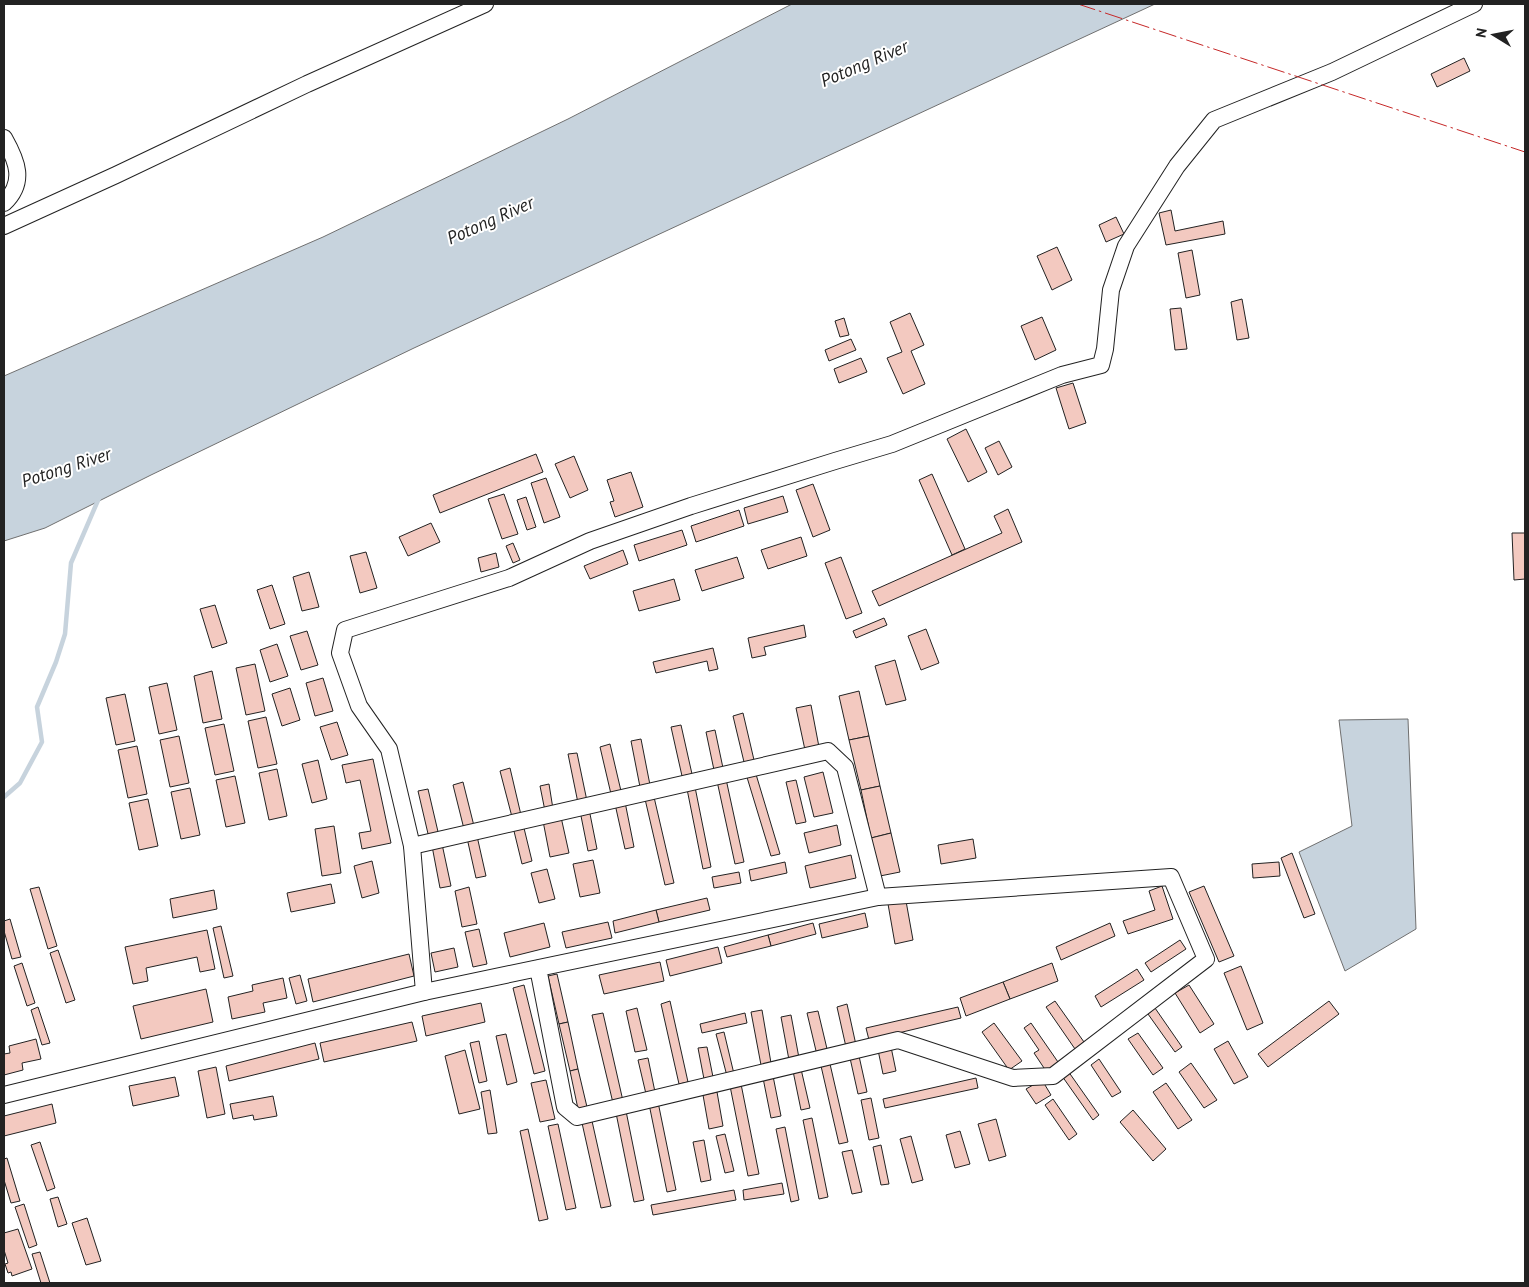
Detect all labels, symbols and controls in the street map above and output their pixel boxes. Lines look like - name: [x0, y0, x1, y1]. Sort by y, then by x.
- north arrow: [1469, 10, 1519, 60]
- text: N: [1472, 27, 1491, 39]
- water label: Potong River: [817, 34, 912, 92]
- water label: Potong River: [443, 190, 538, 249]
- water label: Potong River: [18, 441, 115, 492]

